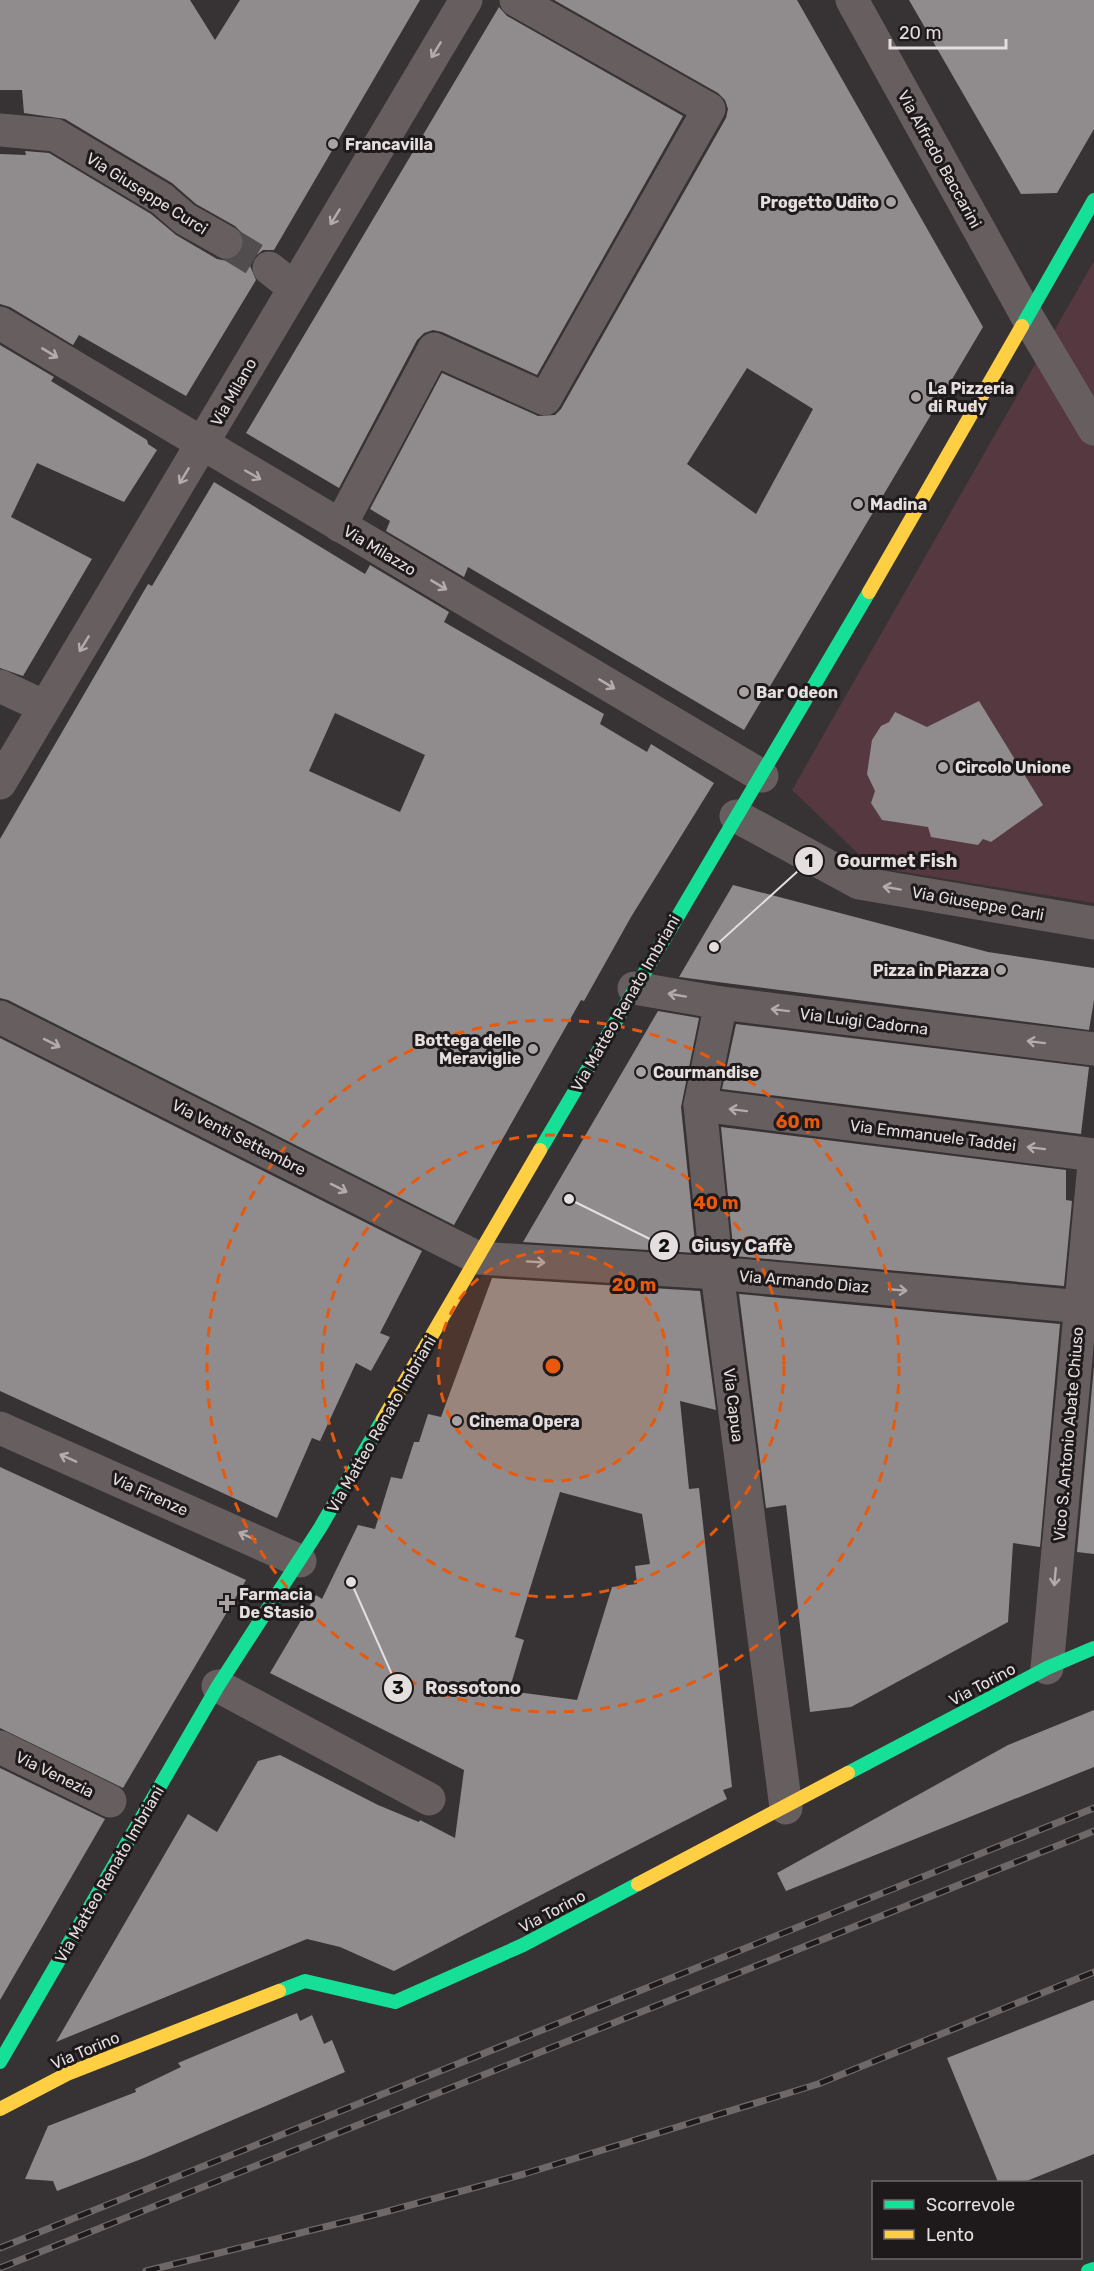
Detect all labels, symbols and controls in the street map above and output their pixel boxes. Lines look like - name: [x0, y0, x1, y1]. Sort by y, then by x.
- scale bar: [890, 12, 1006, 50]
- text: 20 m: [899, 22, 941, 44]
- one-way arrow: [429, 41, 441, 58]
- street label: Via Alfredo Baccarini: [894, 87, 985, 231]
- place label: Francavilla: [345, 135, 433, 154]
- marker: Francavilla: [326, 137, 340, 151]
- street label: Via Giuseppe Curci: [83, 148, 211, 238]
- place label: Progetto Udito: [760, 193, 879, 212]
- marker: Progetto Udito: [884, 195, 898, 209]
- one-way arrow: [329, 208, 341, 225]
- one-way arrow: [41, 347, 58, 359]
- street label: Via Milano: [206, 355, 260, 430]
- place label: La Pizzeria di Rudy: [928, 379, 1014, 416]
- marker: La Pizzeria di Rudy: [909, 390, 923, 404]
- one-way arrow: [178, 467, 190, 484]
- one-way arrow: [244, 469, 261, 481]
- place label: Madina: [870, 495, 927, 514]
- marker: Madina: [851, 497, 865, 511]
- street label: Via Milazzo: [340, 521, 420, 580]
- one-way arrow: [430, 579, 447, 591]
- one-way arrow: [77, 635, 89, 652]
- one-way arrow: [598, 678, 615, 690]
- place label: Bar Odeon: [756, 683, 838, 702]
- marker: Bar Odeon: [737, 685, 751, 699]
- place label: Circolo Unione: [955, 758, 1071, 777]
- marker: Circolo Unione: [936, 760, 950, 774]
- callout: Gourmet Fish: [794, 843, 969, 879]
- text: 1: [805, 850, 813, 872]
- text: Gourmet Fish: [837, 850, 958, 872]
- one-way arrow: [882, 882, 902, 893]
- street label: Via Giuseppe Carli: [910, 883, 1045, 924]
- street label: Via Matteo Renato Imbriani: [567, 912, 684, 1095]
- place label: Pizza in Piazza: [873, 961, 989, 980]
- marker: Pizza in Piazza: [994, 963, 1008, 977]
- one-way arrow: [668, 989, 688, 1000]
- one-way arrow: [771, 1004, 790, 1015]
- street label: Via Luigi Cadorna: [799, 1004, 929, 1039]
- place label: Bottega delle Meraviglie: [414, 1031, 521, 1068]
- one-way arrow: [1027, 1036, 1046, 1047]
- one-way arrow: [43, 1038, 61, 1049]
- marker: Bottega delle Meraviglie: [526, 1042, 540, 1056]
- place label: Courmandise: [653, 1063, 759, 1082]
- marker: Courmandise: [634, 1065, 648, 1079]
- street label: Via Venti Settembre: [169, 1095, 309, 1179]
- one-way arrow: [729, 1104, 749, 1115]
- text: 60 m: [776, 1111, 820, 1133]
- street label: Via Emmanuele Taddei: [849, 1116, 1017, 1155]
- one-way arrow: [1027, 1142, 1046, 1153]
- one-way arrow: [329, 1183, 347, 1194]
- text: 40 m: [694, 1192, 738, 1214]
- callout: Giusy Caffè: [649, 1228, 805, 1264]
- text: 2: [658, 1235, 670, 1257]
- text: Giusy Caffè: [691, 1235, 793, 1257]
- one-way arrow: [526, 1256, 546, 1267]
- street label: Via Armando Diaz: [738, 1266, 870, 1297]
- text: 20 m: [612, 1274, 656, 1296]
- one-way arrow: [888, 1285, 907, 1296]
- street label: Vico S. Antonio Abate Chiuso: [1050, 1326, 1087, 1542]
- street label: Via Matteo Renato Imbriani: [323, 1333, 440, 1516]
- centre of rings: [543, 1356, 563, 1376]
- street label: Via Capua: [720, 1367, 747, 1443]
- place label: Cinema Opera: [469, 1412, 580, 1431]
- marker: Cinema Opera: [450, 1414, 464, 1428]
- one-way arrow: [60, 1452, 78, 1463]
- street label: Via Firenze: [109, 1469, 191, 1520]
- one-way arrow: [238, 1530, 257, 1541]
- one-way arrow: [1049, 1567, 1060, 1587]
- place label: Farmacia De Stasio: [239, 1585, 314, 1622]
- marker: Farmacia De Stasio: [220, 1596, 234, 1610]
- street label: Via Torino: [946, 1659, 1019, 1710]
- callout: Rossotono: [383, 1670, 533, 1706]
- text: 3: [392, 1677, 404, 1699]
- text: Rossotono: [425, 1677, 521, 1699]
- street label: Via Venezia: [13, 1747, 97, 1802]
- street label: Via Matteo Renato Imbriani: [51, 1783, 168, 1966]
- street label: Via Torino: [516, 1886, 589, 1937]
- street label: Via Torino: [48, 2028, 122, 2073]
- legend: [872, 2181, 1082, 2259]
- text: Scorrevole: [926, 2194, 1015, 2216]
- text: Lento: [926, 2224, 974, 2246]

